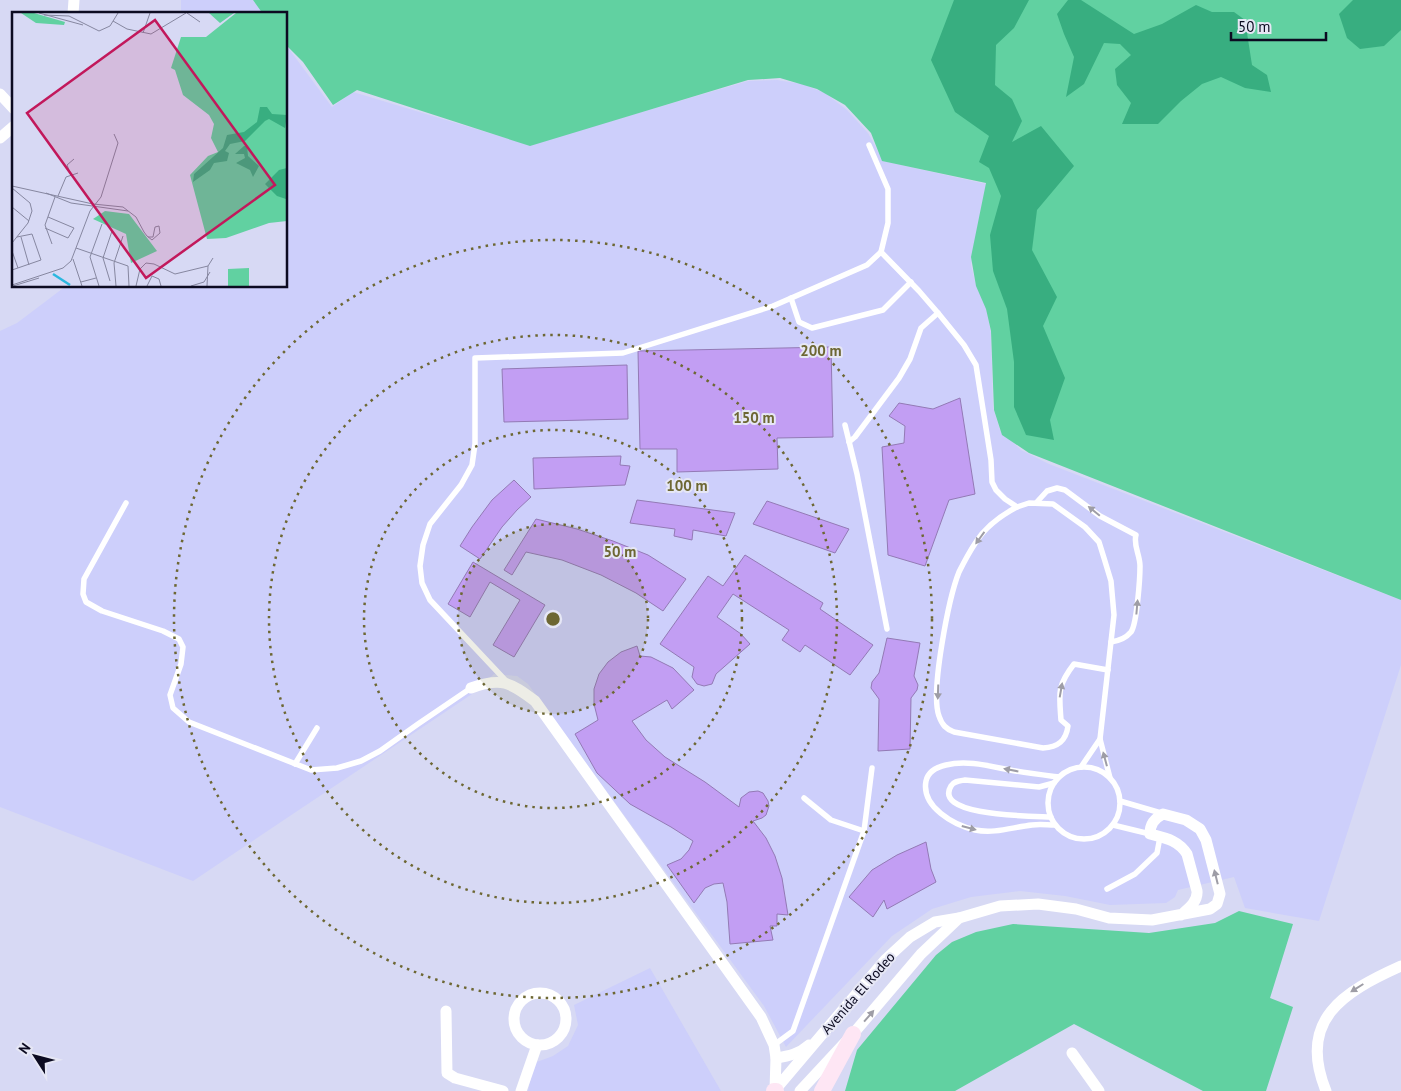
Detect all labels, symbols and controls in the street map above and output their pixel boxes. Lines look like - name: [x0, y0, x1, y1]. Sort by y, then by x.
- scale bar: [1231, 10, 1326, 42]
- inset map: [12, 12, 288, 288]
- text: 50 m: [1238, 17, 1271, 36]
- text: 200 m: [800, 341, 842, 360]
- text: 150 m: [733, 408, 775, 427]
- text: 100 m: [666, 476, 708, 495]
- one-way arrow: [1088, 505, 1101, 516]
- one-way arrow: [974, 531, 985, 544]
- text: 50 m: [604, 542, 636, 561]
- one-way arrow: [1133, 599, 1141, 615]
- centre of rings: [544, 610, 562, 628]
- one-way arrow: [1057, 681, 1065, 697]
- one-way arrow: [934, 684, 942, 700]
- one-way arrow: [1101, 751, 1109, 766]
- one-way arrow: [1003, 765, 1019, 773]
- one-way arrow: [961, 824, 976, 832]
- one-way arrow: [1211, 870, 1219, 885]
- street label: Avenida El Rodeo: [817, 948, 899, 1038]
- one-way arrow: [1351, 984, 1364, 993]
- one-way arrow: [863, 1010, 874, 1023]
- north arrow: [10, 1031, 60, 1081]
- text: N: [14, 1039, 34, 1057]

